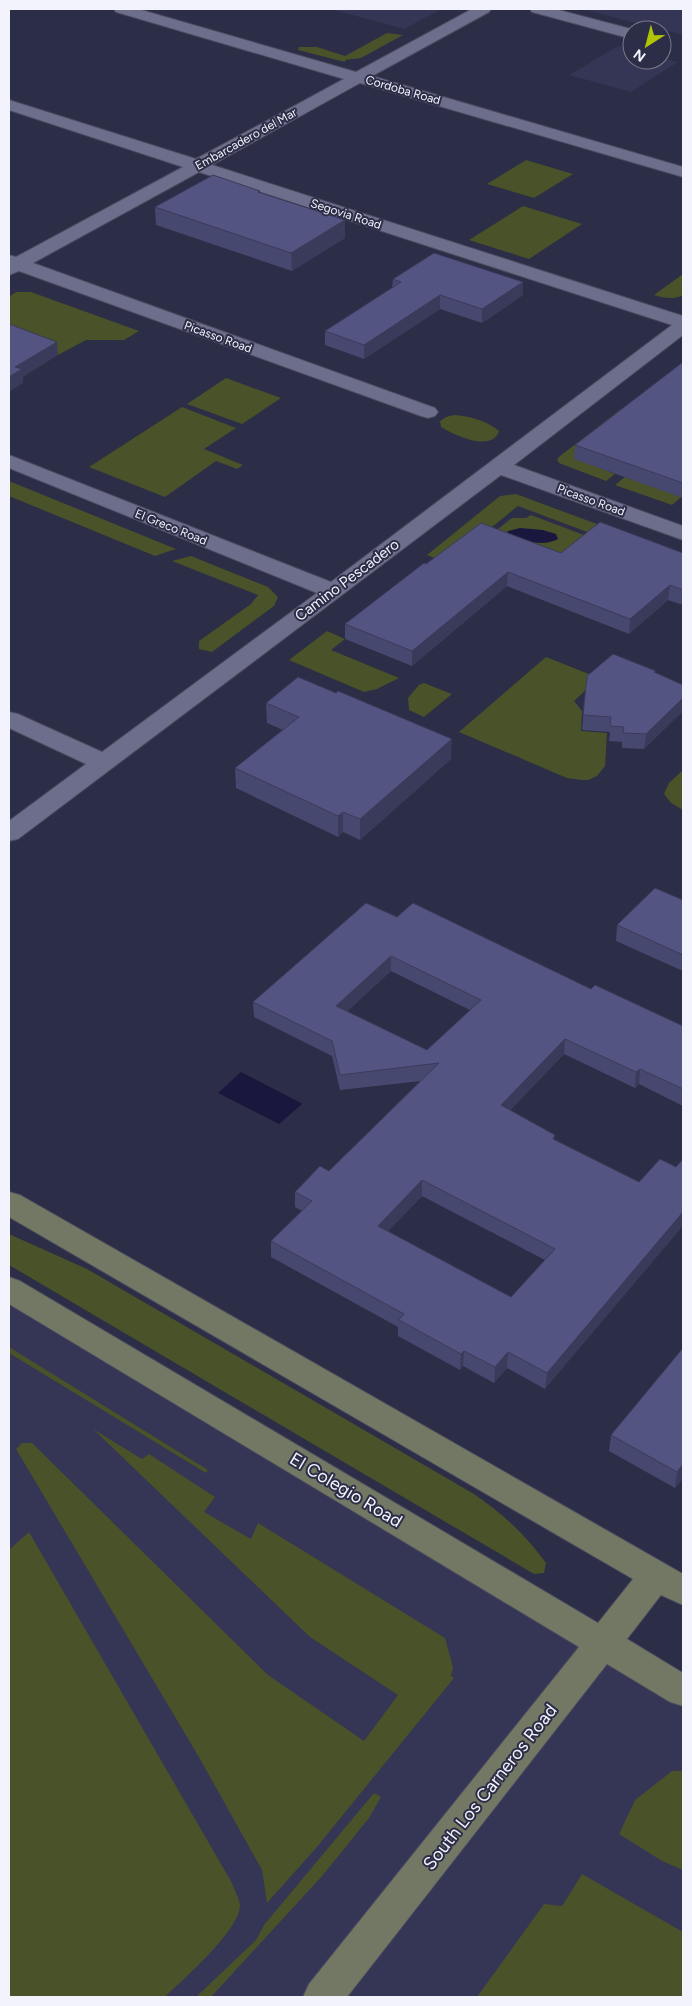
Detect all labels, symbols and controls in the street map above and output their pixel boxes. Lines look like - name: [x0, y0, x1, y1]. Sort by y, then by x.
- north arrow: [622, 20, 672, 70]
- text: N: [630, 45, 649, 65]
- street label: Cordoba Road: [364, 73, 442, 107]
- street label: Embarcadero del Mar: [193, 105, 299, 173]
- street label: Segovia Road: [309, 196, 383, 232]
- street label: Picasso Road: [182, 318, 254, 356]
- street label: Picasso Road: [555, 481, 627, 519]
- street label: El Greco Road: [133, 506, 209, 548]
- street label: Camino Pescadero: [291, 535, 403, 625]
- street label: El Colegio Road: [286, 1448, 406, 1532]
- street label: South Los Carneros Road: [418, 1700, 562, 1874]

